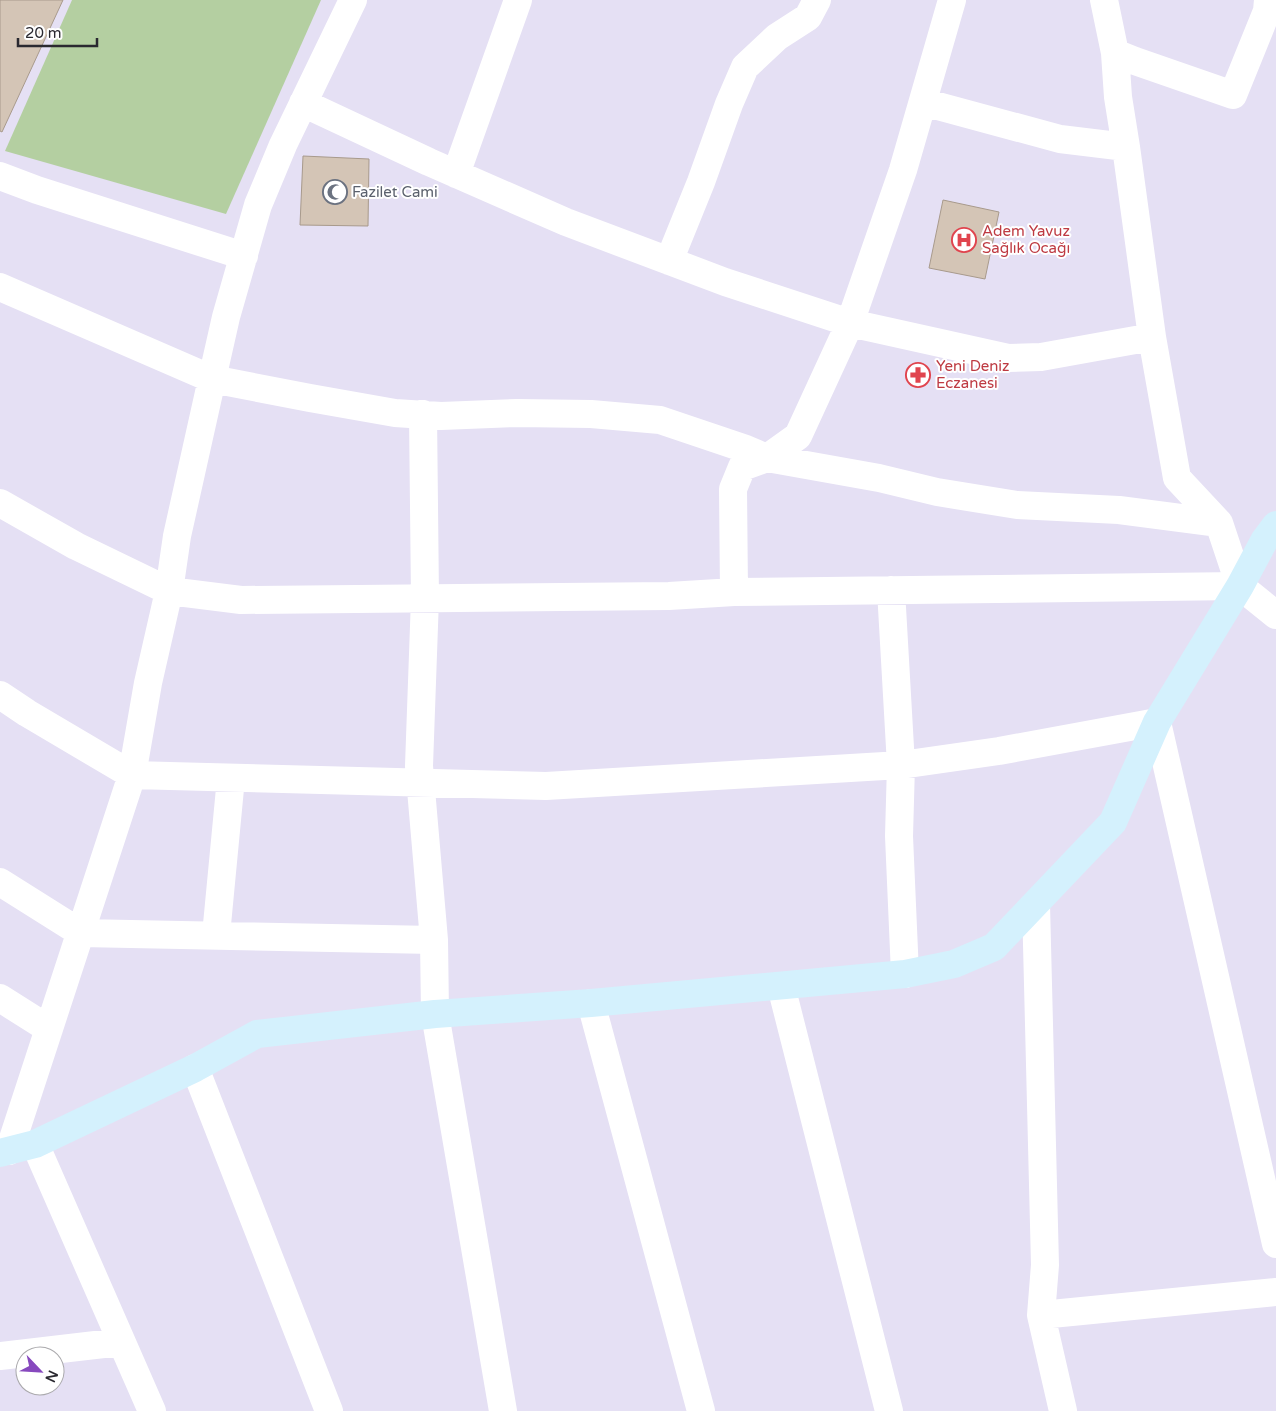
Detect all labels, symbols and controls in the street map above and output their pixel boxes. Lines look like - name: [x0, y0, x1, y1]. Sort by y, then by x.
- scale bar: [18, 15, 96, 47]
- text: 20 m: [25, 24, 62, 42]
- mosque icon: Fazilet Cami: [322, 179, 348, 205]
- place label: Fazilet Cami: [352, 183, 438, 201]
- place label: Adem Yavuz Sağlık Ocağı: [982, 222, 1070, 257]
- hospital icon: Adem Yavuz Sağlık Ocağı: [951, 227, 977, 253]
- place label: Yeni Deniz Eczanesi: [936, 357, 1010, 392]
- pharmacy icon: Yeni Deniz Eczanesi: [905, 362, 931, 388]
- north arrow: [15, 1346, 65, 1396]
- text: N: [41, 1368, 61, 1385]

